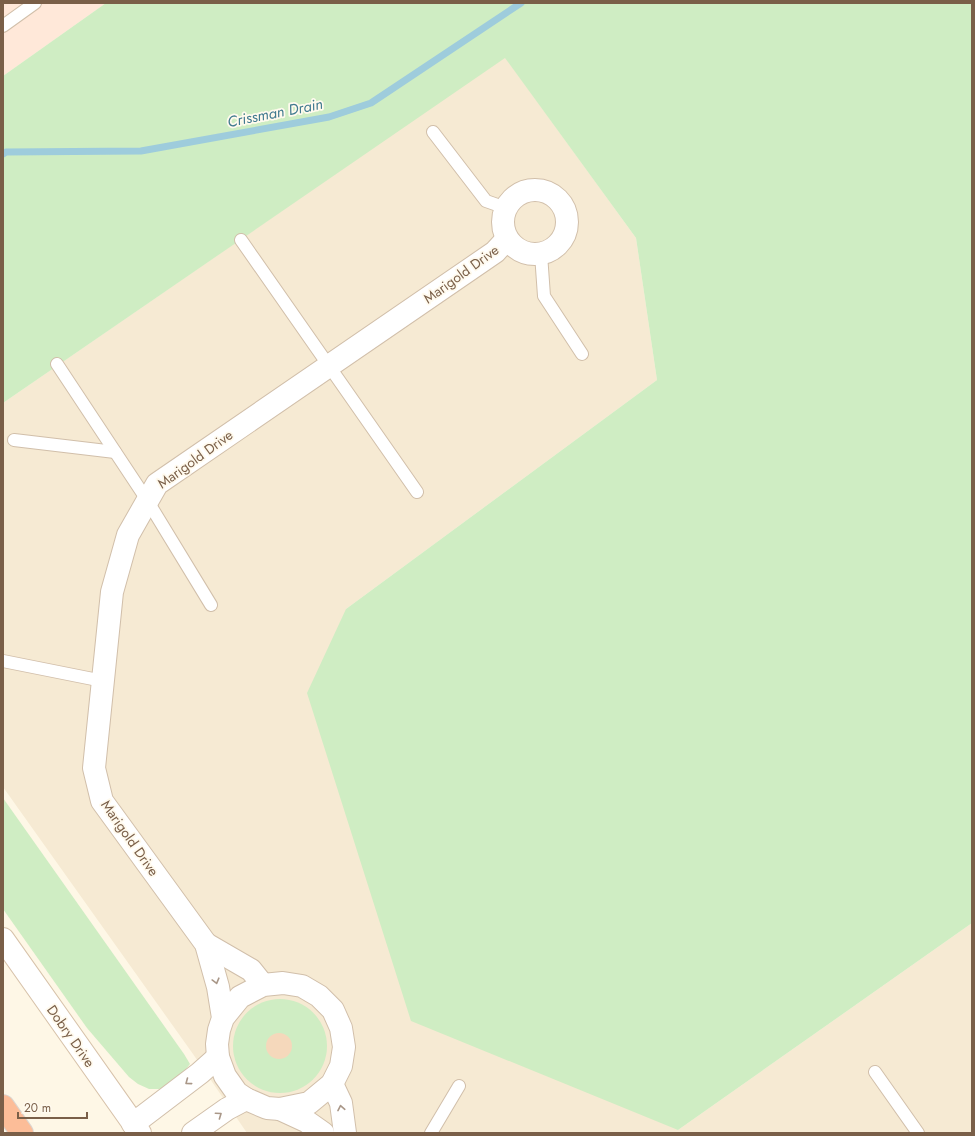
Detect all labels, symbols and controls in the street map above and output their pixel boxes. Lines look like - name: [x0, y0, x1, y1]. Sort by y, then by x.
- water label: Crissman Drain: [225, 93, 325, 133]
- street label: Marigold Drive: [419, 240, 503, 308]
- street label: Marigold Drive: [153, 425, 237, 493]
- street label: Marigold Drive: [96, 796, 164, 880]
- one-way arrow: [211, 977, 220, 984]
- street label: Dobry Drive: [42, 1001, 100, 1071]
- one-way arrow: [186, 1077, 193, 1084]
- scale bar: [18, 1094, 87, 1120]
- text: 20 m: [24, 1099, 51, 1117]
- one-way arrow: [337, 1104, 346, 1111]
- one-way arrow: [215, 1112, 222, 1120]

